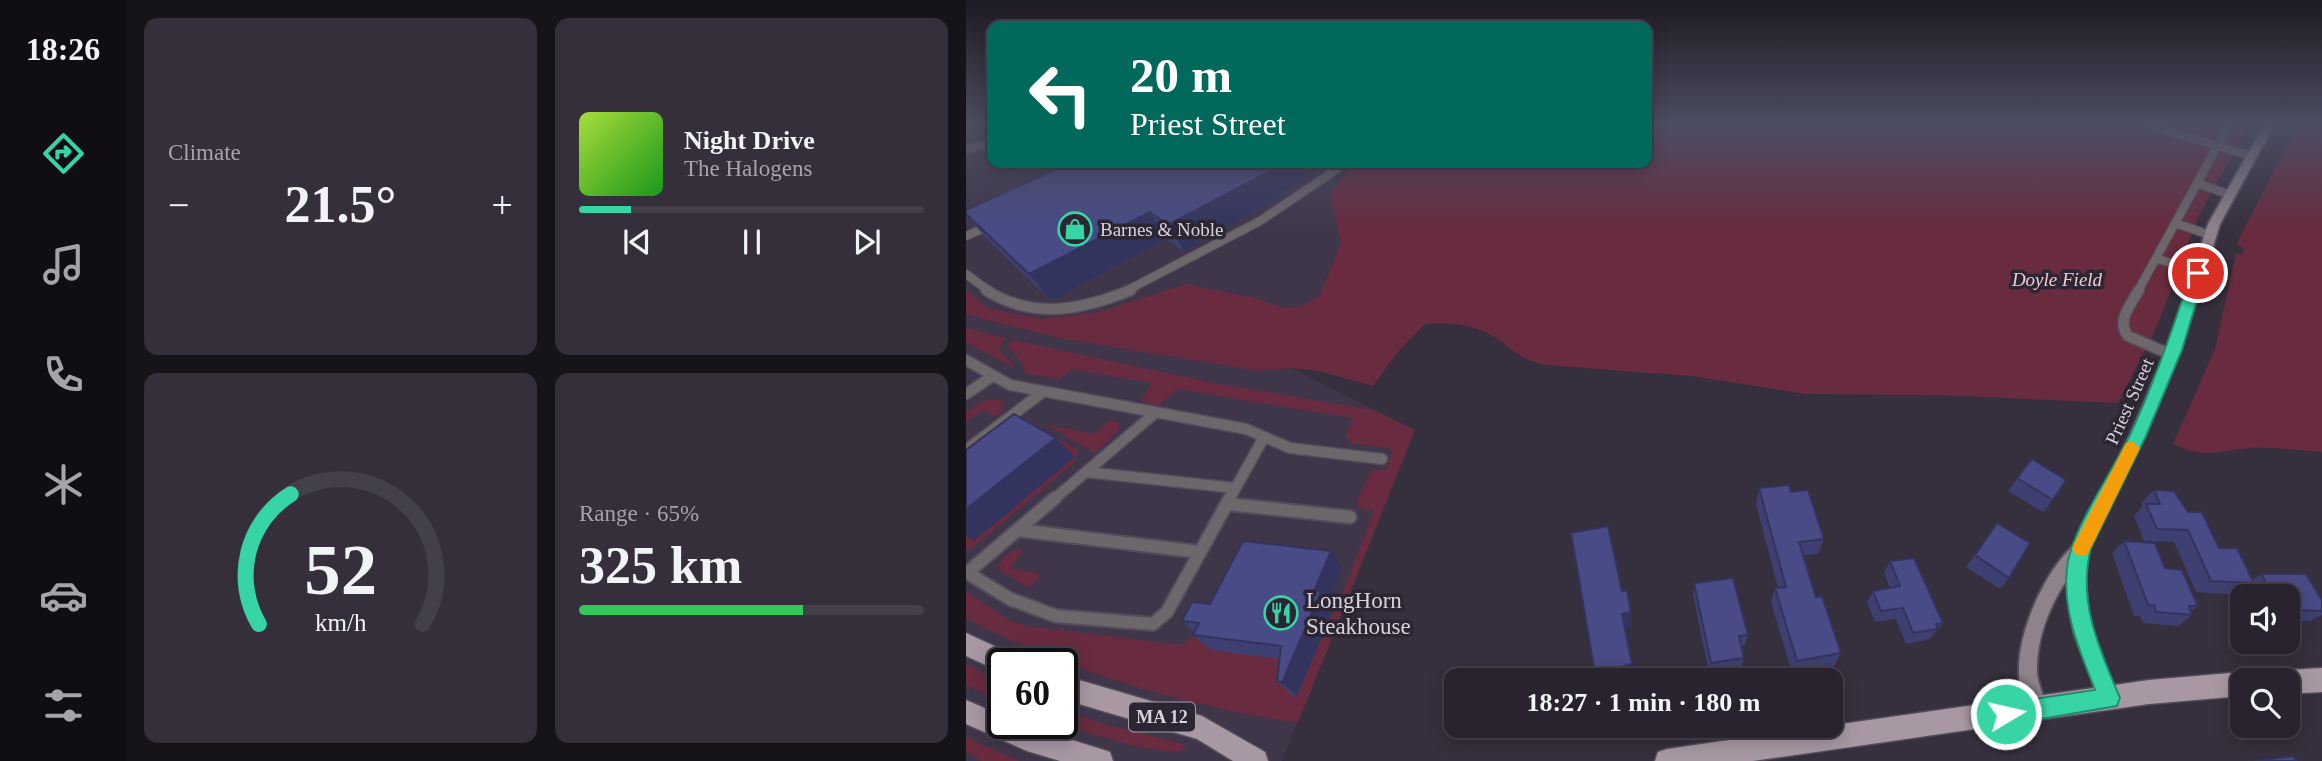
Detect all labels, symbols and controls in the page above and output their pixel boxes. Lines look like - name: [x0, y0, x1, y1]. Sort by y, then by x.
- text: 18:26: [26, 31, 100, 67]
- text: 20 m: [1130, 48, 1232, 103]
- icon: left: [1015, 49, 1106, 140]
- text: Priest Street: [1130, 106, 1286, 142]
- text: Night Drive: [684, 126, 815, 155]
- icon: directions: [39, 129, 88, 178]
- text: Climate: [168, 140, 241, 165]
- text: The Halogens: [684, 156, 812, 181]
- text: 21.5°: [285, 176, 396, 233]
- text: −: [168, 184, 189, 226]
- text: +: [492, 184, 513, 226]
- shop icon: Barnes & Noble: [1056, 210, 1094, 248]
- place label: Barnes & Noble: [1100, 219, 1223, 240]
- icon: previous: [618, 223, 656, 261]
- icon: pause: [733, 223, 771, 261]
- icon: next: [848, 223, 886, 261]
- icon: music: [39, 240, 88, 289]
- pin: [2168, 243, 2228, 303]
- icon: arrive: [2179, 254, 2217, 292]
- park label: Doyle Field: [2011, 269, 2103, 290]
- icon: phone: [39, 350, 88, 399]
- street label: Priest Street: [2101, 354, 2158, 448]
- icon: climate: [39, 460, 88, 509]
- text: Range · 65%: [579, 501, 699, 526]
- text: 52: [304, 529, 377, 610]
- text: 325 km: [579, 537, 742, 594]
- icon: car: [39, 571, 88, 620]
- map controls: [2230, 584, 2300, 738]
- button: sound: [2230, 584, 2300, 654]
- place label: LongHorn Steakhouse: [1306, 588, 1411, 639]
- restaurant icon: LongHorn Steakhouse: [1262, 594, 1300, 632]
- text: km/h: [315, 609, 367, 636]
- speed limit sign: 60: [987, 648, 1078, 739]
- button: search: [2230, 668, 2300, 738]
- position arrow: [1969, 677, 2043, 751]
- icon: filters: [39, 681, 88, 730]
- text: 18:27 · 1 min · 180 m: [1527, 688, 1761, 717]
- road number: MA 12: [1129, 702, 1195, 732]

